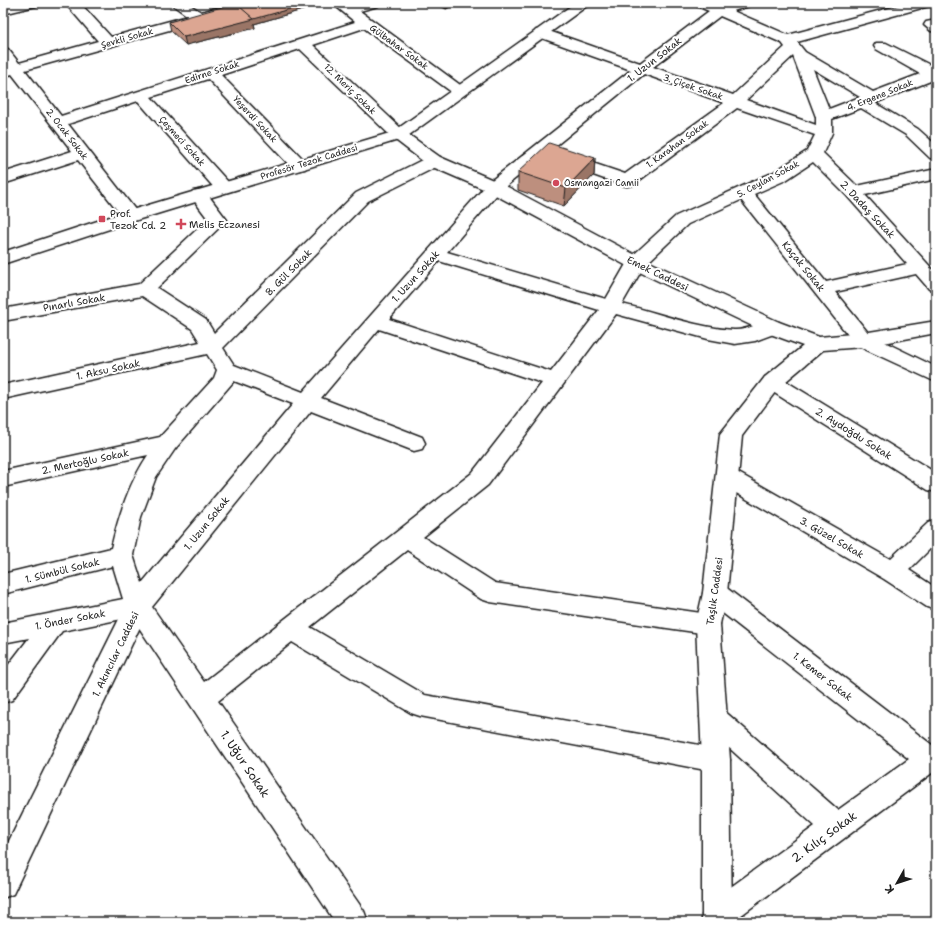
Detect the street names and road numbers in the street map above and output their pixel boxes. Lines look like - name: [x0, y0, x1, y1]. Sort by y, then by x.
- street label: Gülbahar Sokak: [367, 22, 431, 72]
- street label: Şevkli Sokak: [99, 25, 155, 51]
- street label: 1. Uzun Sokak: [624, 34, 684, 85]
- street label: Edirne Sokak: [183, 58, 241, 86]
- street label: 12. Meriç Sokak: [321, 61, 379, 117]
- street label: 3. Çiçek Sokak: [661, 71, 725, 103]
- street label: 4. Ergene Sokak: [845, 76, 915, 114]
- street label: Yeşerdi Sokak: [230, 93, 280, 145]
- street label: 2. Ocak Sokak: [43, 106, 91, 162]
- street label: Çeşmeci Sokak: [156, 114, 208, 168]
- street label: 1. Karahan Sokak: [643, 117, 711, 171]
- street label: Profesör Tezok Caddesi: [259, 141, 359, 183]
- street label: 5. Ceylan Sokak: [735, 158, 801, 200]
- street label: 2. Dadaş Sokak: [837, 178, 898, 241]
- street label: Kaçak Sokak: [779, 238, 828, 294]
- street label: 8. Gül Sokak: [262, 246, 315, 299]
- street label: 1. Uzun Sokak: [389, 247, 442, 305]
- street label: Emek Caddesi: [625, 253, 691, 294]
- street label: Pınarlı Sokak: [42, 291, 106, 314]
- street label: 1. Aksu Sokak: [75, 356, 142, 383]
- street label: 2. Aydoğdu Sokak: [813, 405, 895, 462]
- street label: 2. Mertoğlu Sokak: [40, 446, 130, 477]
- street label: 1. Uzun Sokak: [181, 493, 232, 553]
- street label: 3. Güzel Sokak: [797, 514, 866, 561]
- street label: 1. Sümbül Sokak: [23, 555, 101, 586]
- street label: Taşlık Caddesi: [703, 556, 726, 626]
- street label: 1. Önder Sokak: [34, 606, 107, 633]
- street label: 1. Akıncılar Caddesi: [89, 609, 142, 699]
- street label: 1. Kemer Sokak: [790, 649, 855, 704]
- street label: 1. Uğur Sokak: [217, 727, 273, 801]
- street label: 2. Kılıç Sokak: [788, 808, 860, 866]

